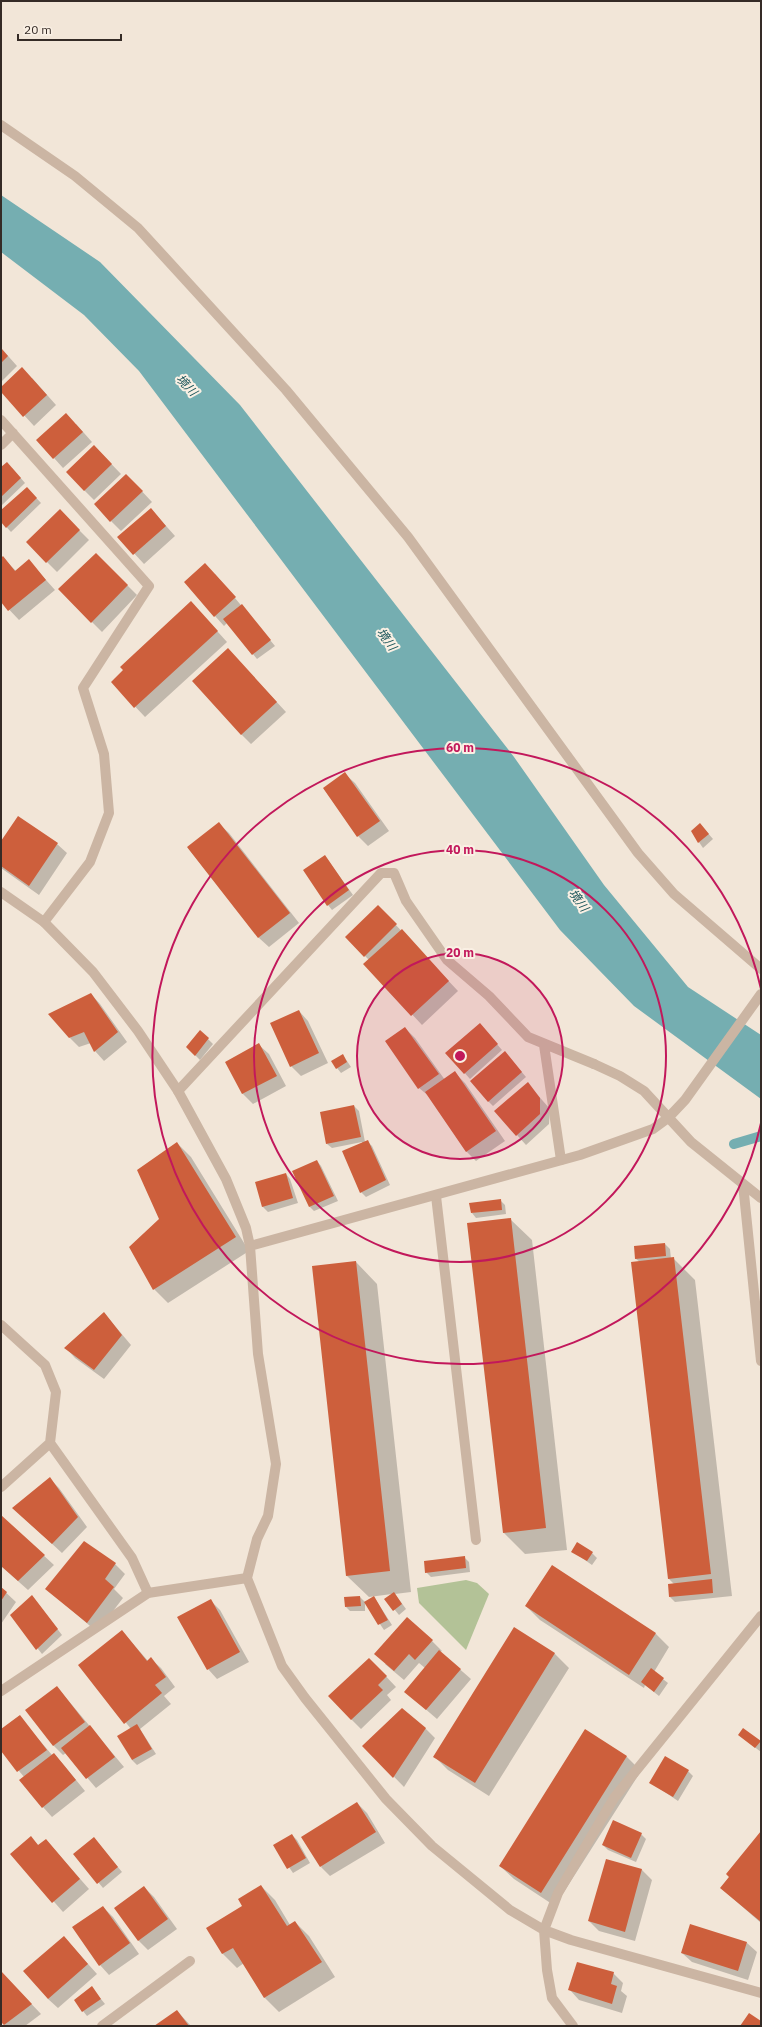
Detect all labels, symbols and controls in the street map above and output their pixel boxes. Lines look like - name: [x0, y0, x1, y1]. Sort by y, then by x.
- scale bar: [18, 16, 121, 42]
- text: 20 m: [24, 22, 52, 37]
- water label: 境川: [173, 371, 202, 400]
- water label: 境川: [374, 625, 401, 655]
- text: 60 m: [446, 740, 474, 755]
- text: 40 m: [446, 842, 474, 857]
- water label: 境川: [566, 886, 593, 916]
- text: 20 m: [446, 945, 474, 960]
- centre of rings: [453, 1049, 467, 1063]

